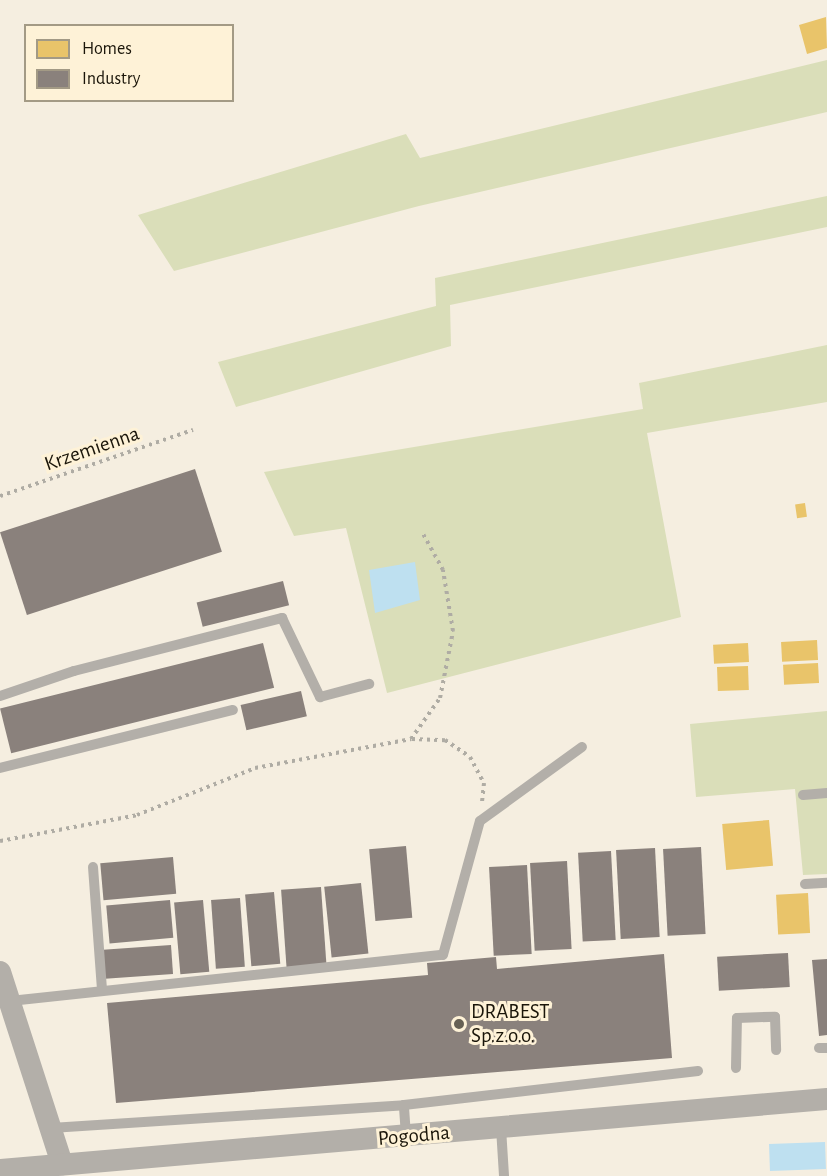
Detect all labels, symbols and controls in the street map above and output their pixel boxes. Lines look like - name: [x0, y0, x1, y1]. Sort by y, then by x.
- legend: [24, 24, 234, 102]
- text: Homes: [82, 40, 132, 58]
- text: Industry: [82, 70, 141, 88]
- street label: Krzemienna: [41, 421, 143, 477]
- place label: DRABEST Sp.z.o.o.: [471, 999, 550, 1049]
- marker: DRABEST Sp.z.o.o.: [452, 1017, 466, 1031]
- street label: Pogodna: [377, 1120, 451, 1152]

